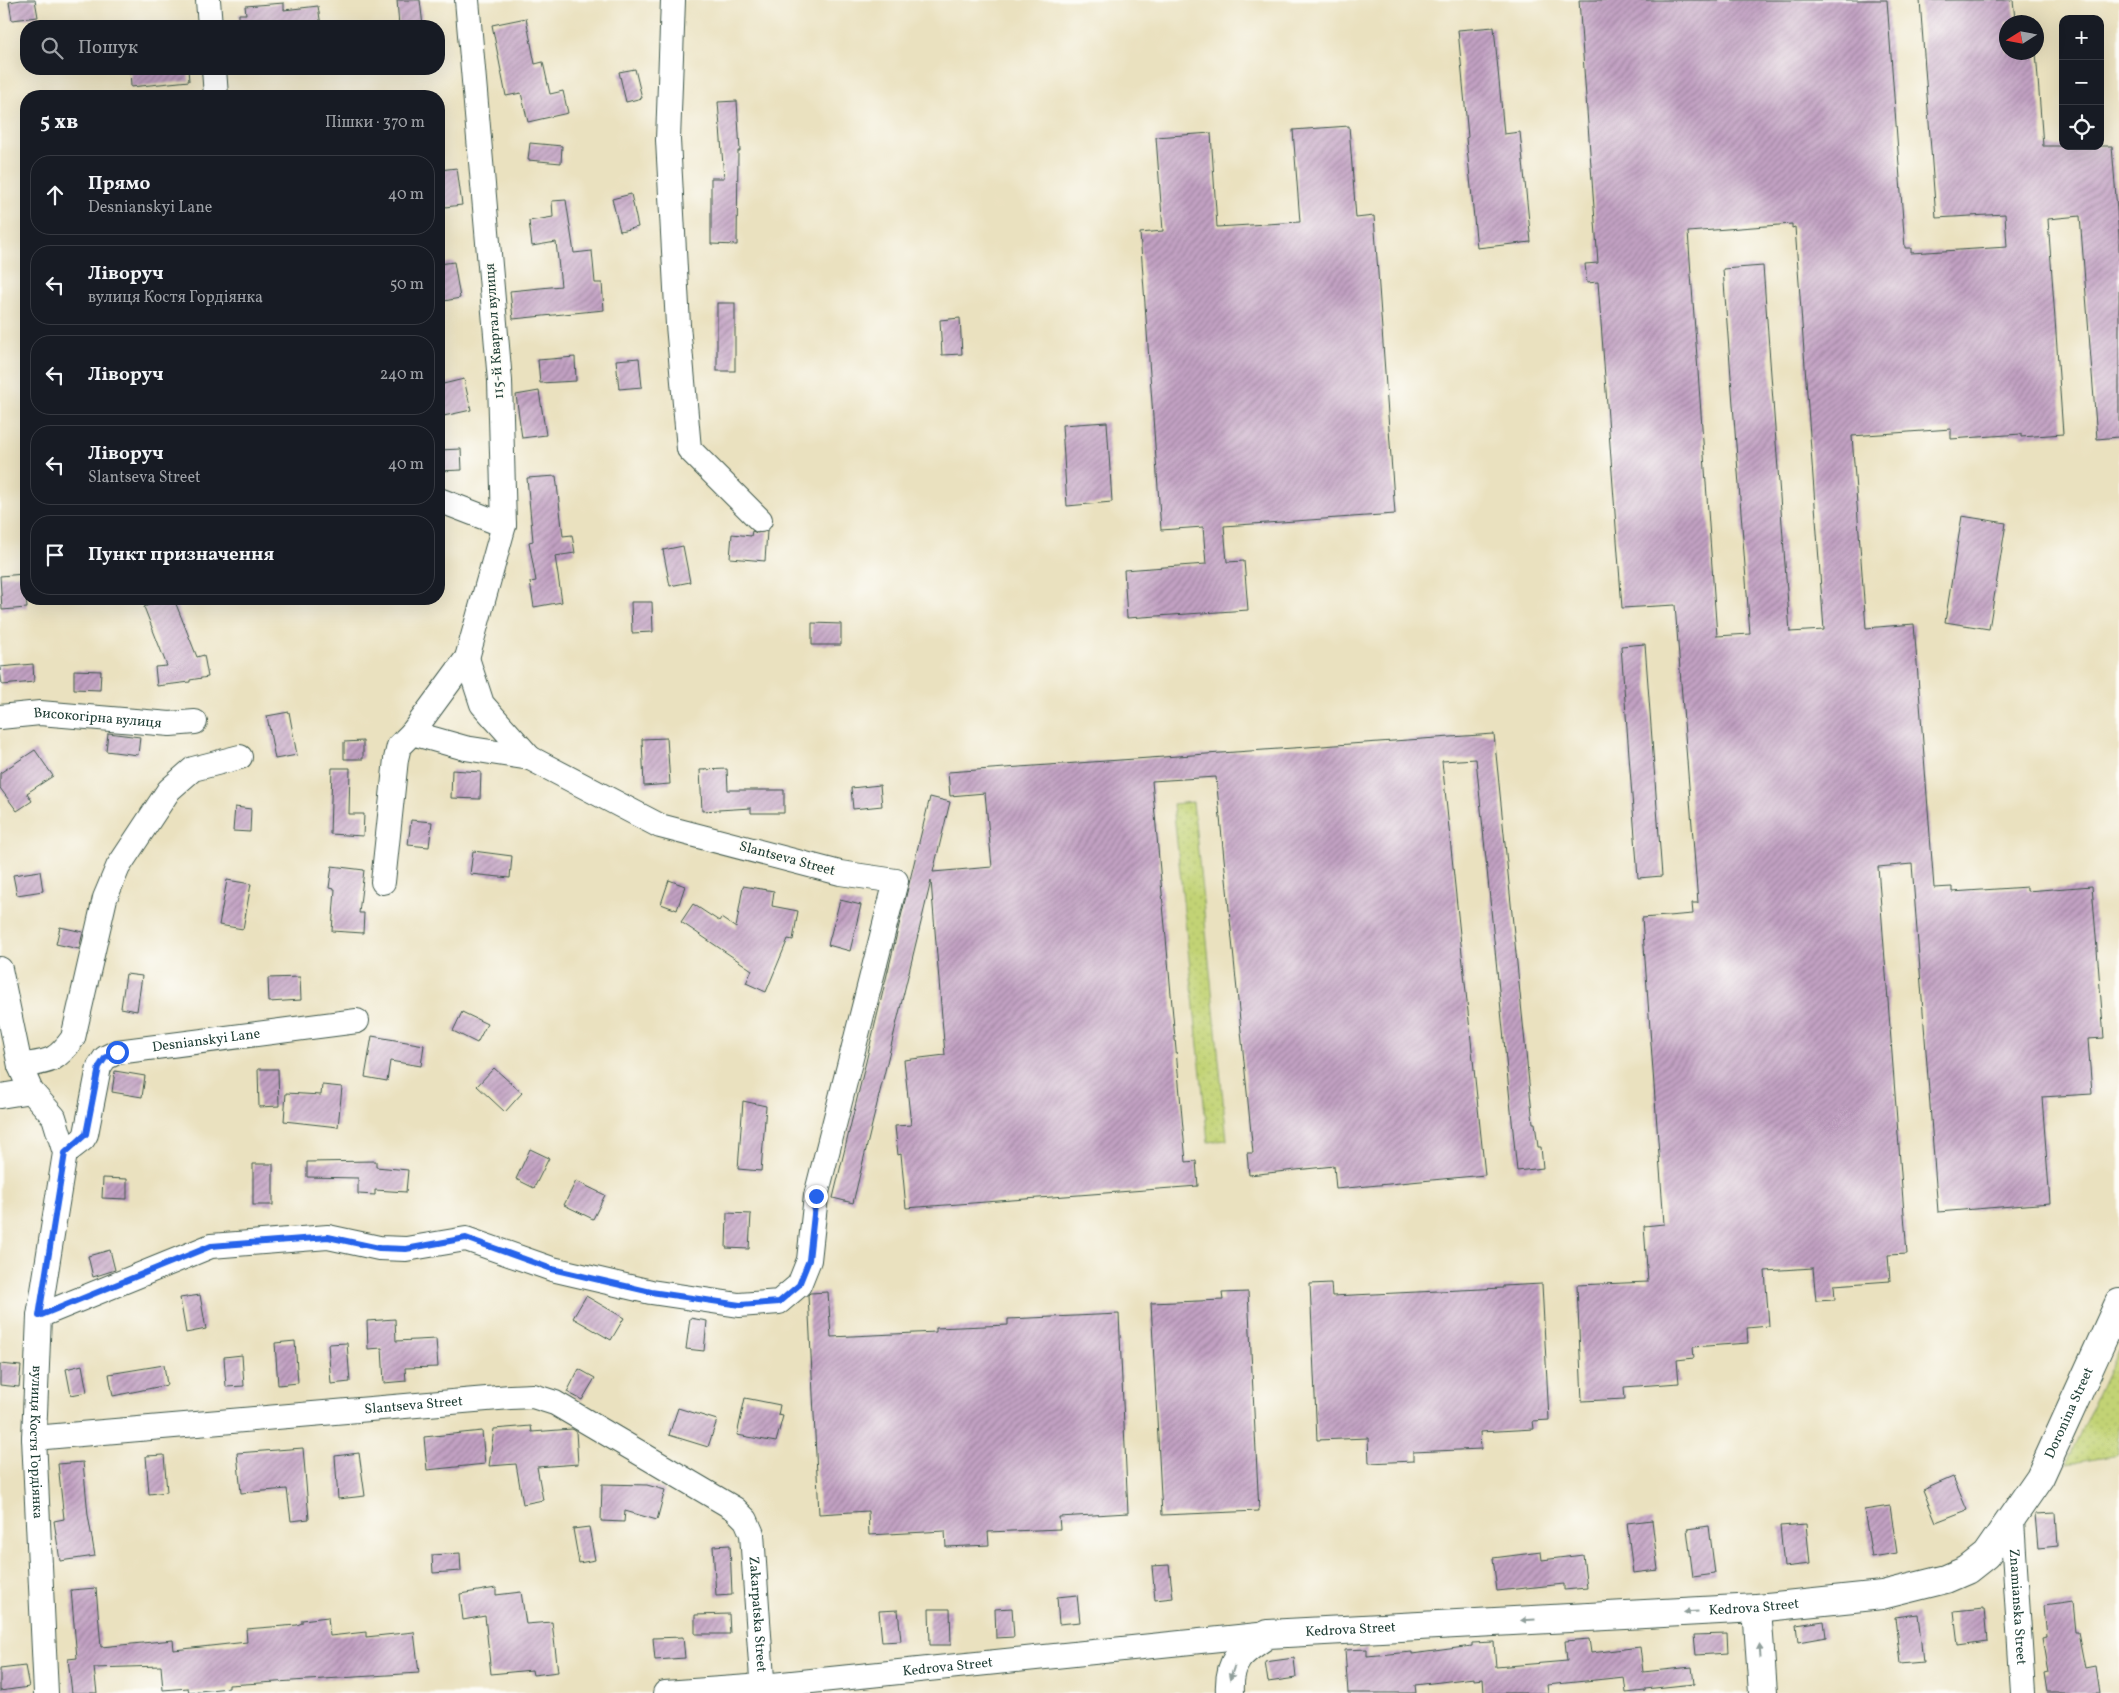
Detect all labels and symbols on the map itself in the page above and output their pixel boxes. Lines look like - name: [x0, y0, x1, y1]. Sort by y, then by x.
- north arrow: [1999, 15, 2044, 60]
- street label: 115-й Квартал вулиця: [481, 262, 509, 400]
- street label: Високогірна вулиця: [33, 703, 162, 733]
- street label: Slantseva Street: [737, 837, 837, 881]
- street label: Desnianskyi Lane: [151, 1024, 262, 1057]
- route start: [106, 1041, 129, 1064]
- route end: [805, 1185, 828, 1208]
- street label: Doronina Street: [2040, 1364, 2098, 1462]
- street label: вулиця Костя Гордіянка: [24, 1365, 47, 1519]
- street label: Slantseva Street: [364, 1392, 464, 1419]
- street label: Znamianska Street: [2004, 1548, 2031, 1666]
- street label: Zakarpatska Street: [744, 1556, 771, 1673]
- street label: Kedrova Street: [1708, 1594, 1800, 1620]
- one-way arrow: [1682, 1608, 1698, 1616]
- one-way arrow: [1520, 1617, 1536, 1625]
- street label: Kedrova Street: [1305, 1618, 1396, 1642]
- one-way arrow: [1755, 1642, 1763, 1658]
- street label: Kedrova Street: [902, 1653, 994, 1681]
- one-way arrow: [1228, 1666, 1236, 1681]

